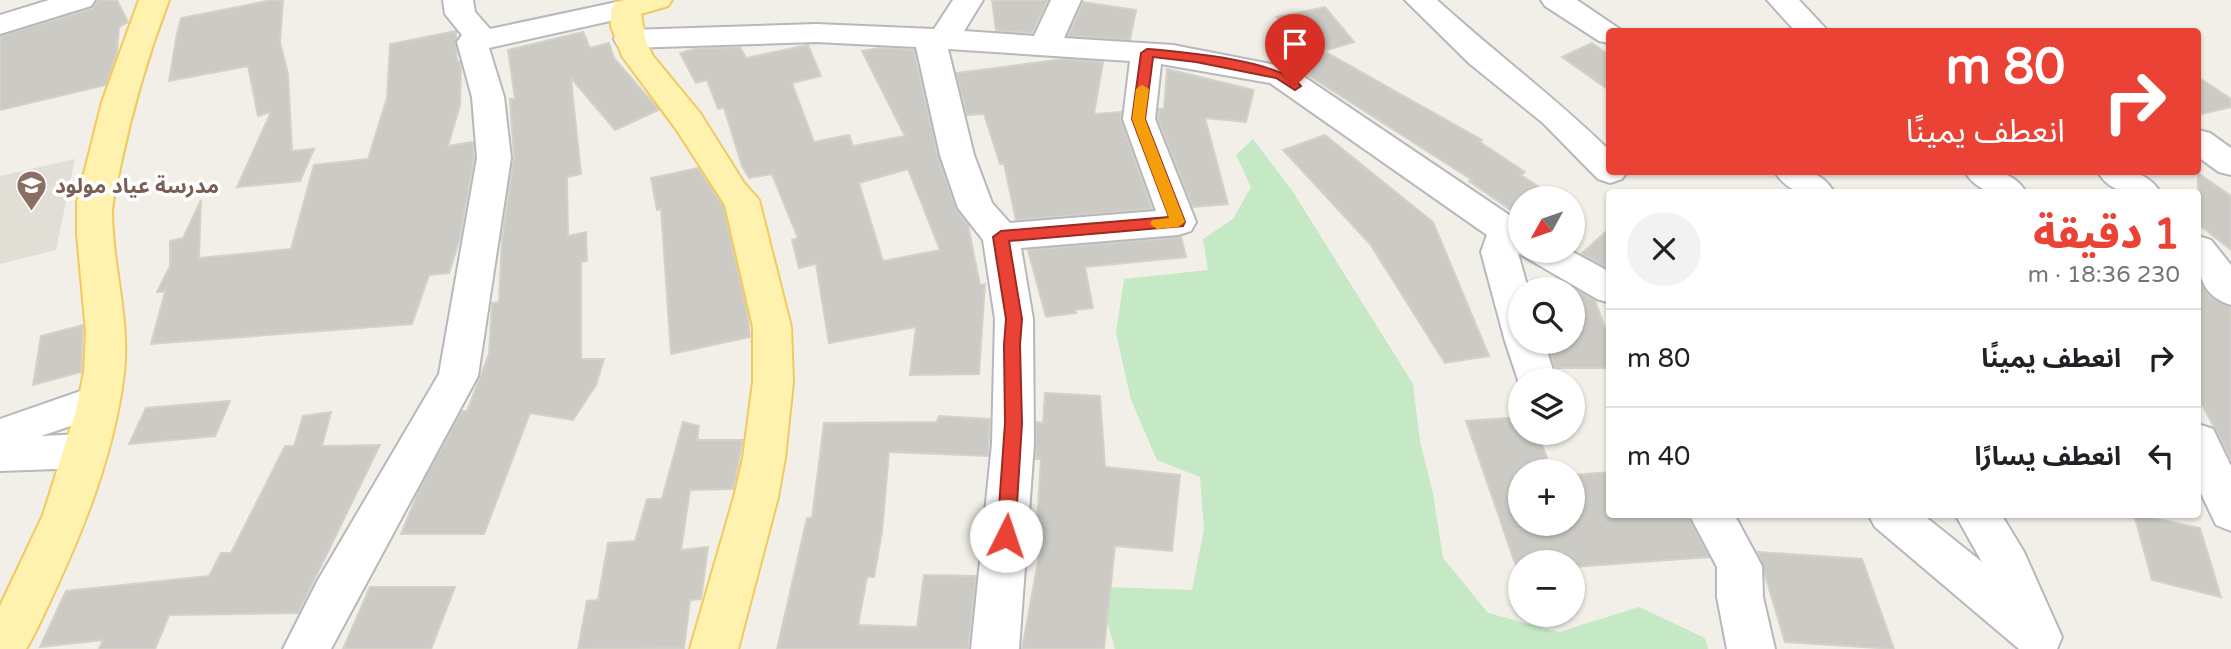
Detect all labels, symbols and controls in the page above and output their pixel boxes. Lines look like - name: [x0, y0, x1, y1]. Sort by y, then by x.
- pin: [1265, 14, 1325, 86]
- icon: arrive: [1276, 25, 1314, 63]
- text: 80 m: [1946, 38, 2065, 97]
- icon: right: [2089, 56, 2180, 147]
- text: انعطف يمينًا: [1906, 113, 2065, 151]
- school or university icon: مدرسة عياد مولود: [15, 169, 49, 213]
- place label: مدرسة عياد مولود: [55, 174, 219, 199]
- north arrow: [1508, 186, 1586, 262]
- map controls: [1508, 186, 1585, 627]
- text: 1 دقيقة: [2033, 209, 2180, 260]
- button: close: [1627, 212, 1701, 286]
- text: 230 m · 18:36: [2028, 261, 2180, 289]
- button: search: [1508, 277, 1585, 354]
- icon: right: [2142, 339, 2180, 377]
- text: 80 m: [1627, 343, 1690, 374]
- text: انعطف يمينًا: [1981, 343, 2121, 374]
- button: layers: [1508, 368, 1585, 445]
- icon: left: [2142, 437, 2180, 475]
- text: 40 m: [1627, 441, 1690, 472]
- text: انعطف يسارًا: [1975, 441, 2121, 472]
- button: +: [1508, 459, 1585, 536]
- position arrow: [969, 499, 1043, 573]
- button: −: [1508, 550, 1585, 627]

